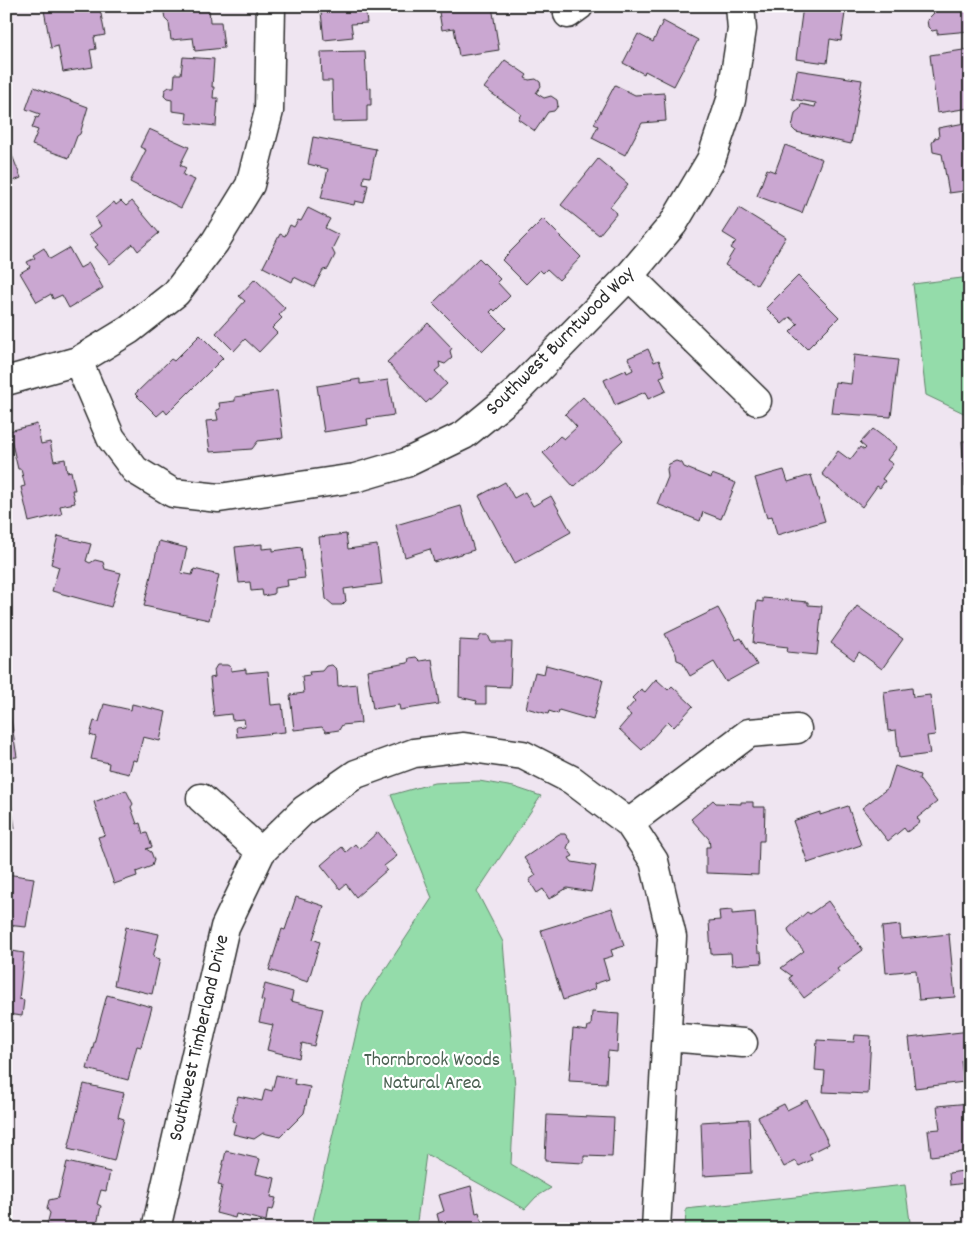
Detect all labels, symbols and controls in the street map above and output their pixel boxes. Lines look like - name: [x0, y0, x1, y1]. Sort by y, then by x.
- street label: Southwest Burntwood Way: [480, 261, 642, 423]
- street label: Southwest Timberland Drive: [163, 932, 237, 1144]
- park label: Thornbrook Woods Natural Area: [364, 1047, 500, 1098]

